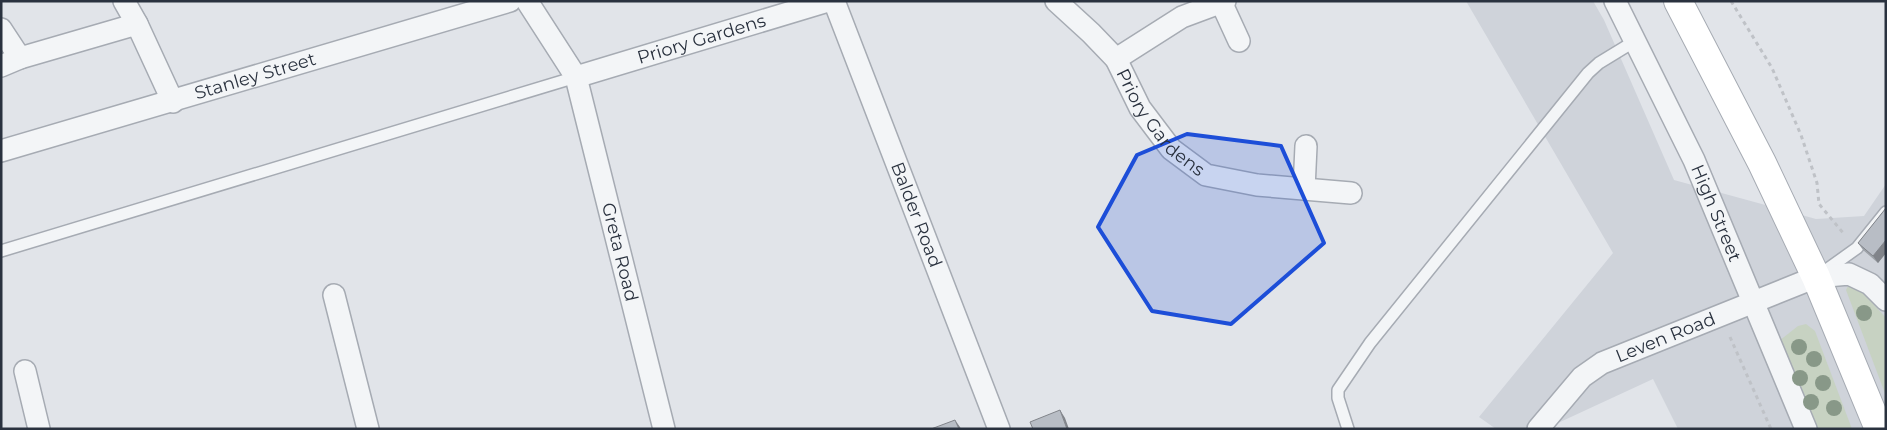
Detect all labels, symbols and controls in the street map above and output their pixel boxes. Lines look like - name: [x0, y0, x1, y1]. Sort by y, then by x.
- street label: Priory Gardens: [635, 9, 768, 69]
- street label: Stanley Street: [192, 48, 318, 104]
- street label: Priory Gardens: [1111, 65, 1209, 181]
- street label: Balder Road: [886, 159, 947, 270]
- street label: High Street: [1686, 161, 1746, 265]
- street label: Greta Road: [597, 200, 643, 304]
- street label: Leven Road: [1612, 308, 1719, 367]

